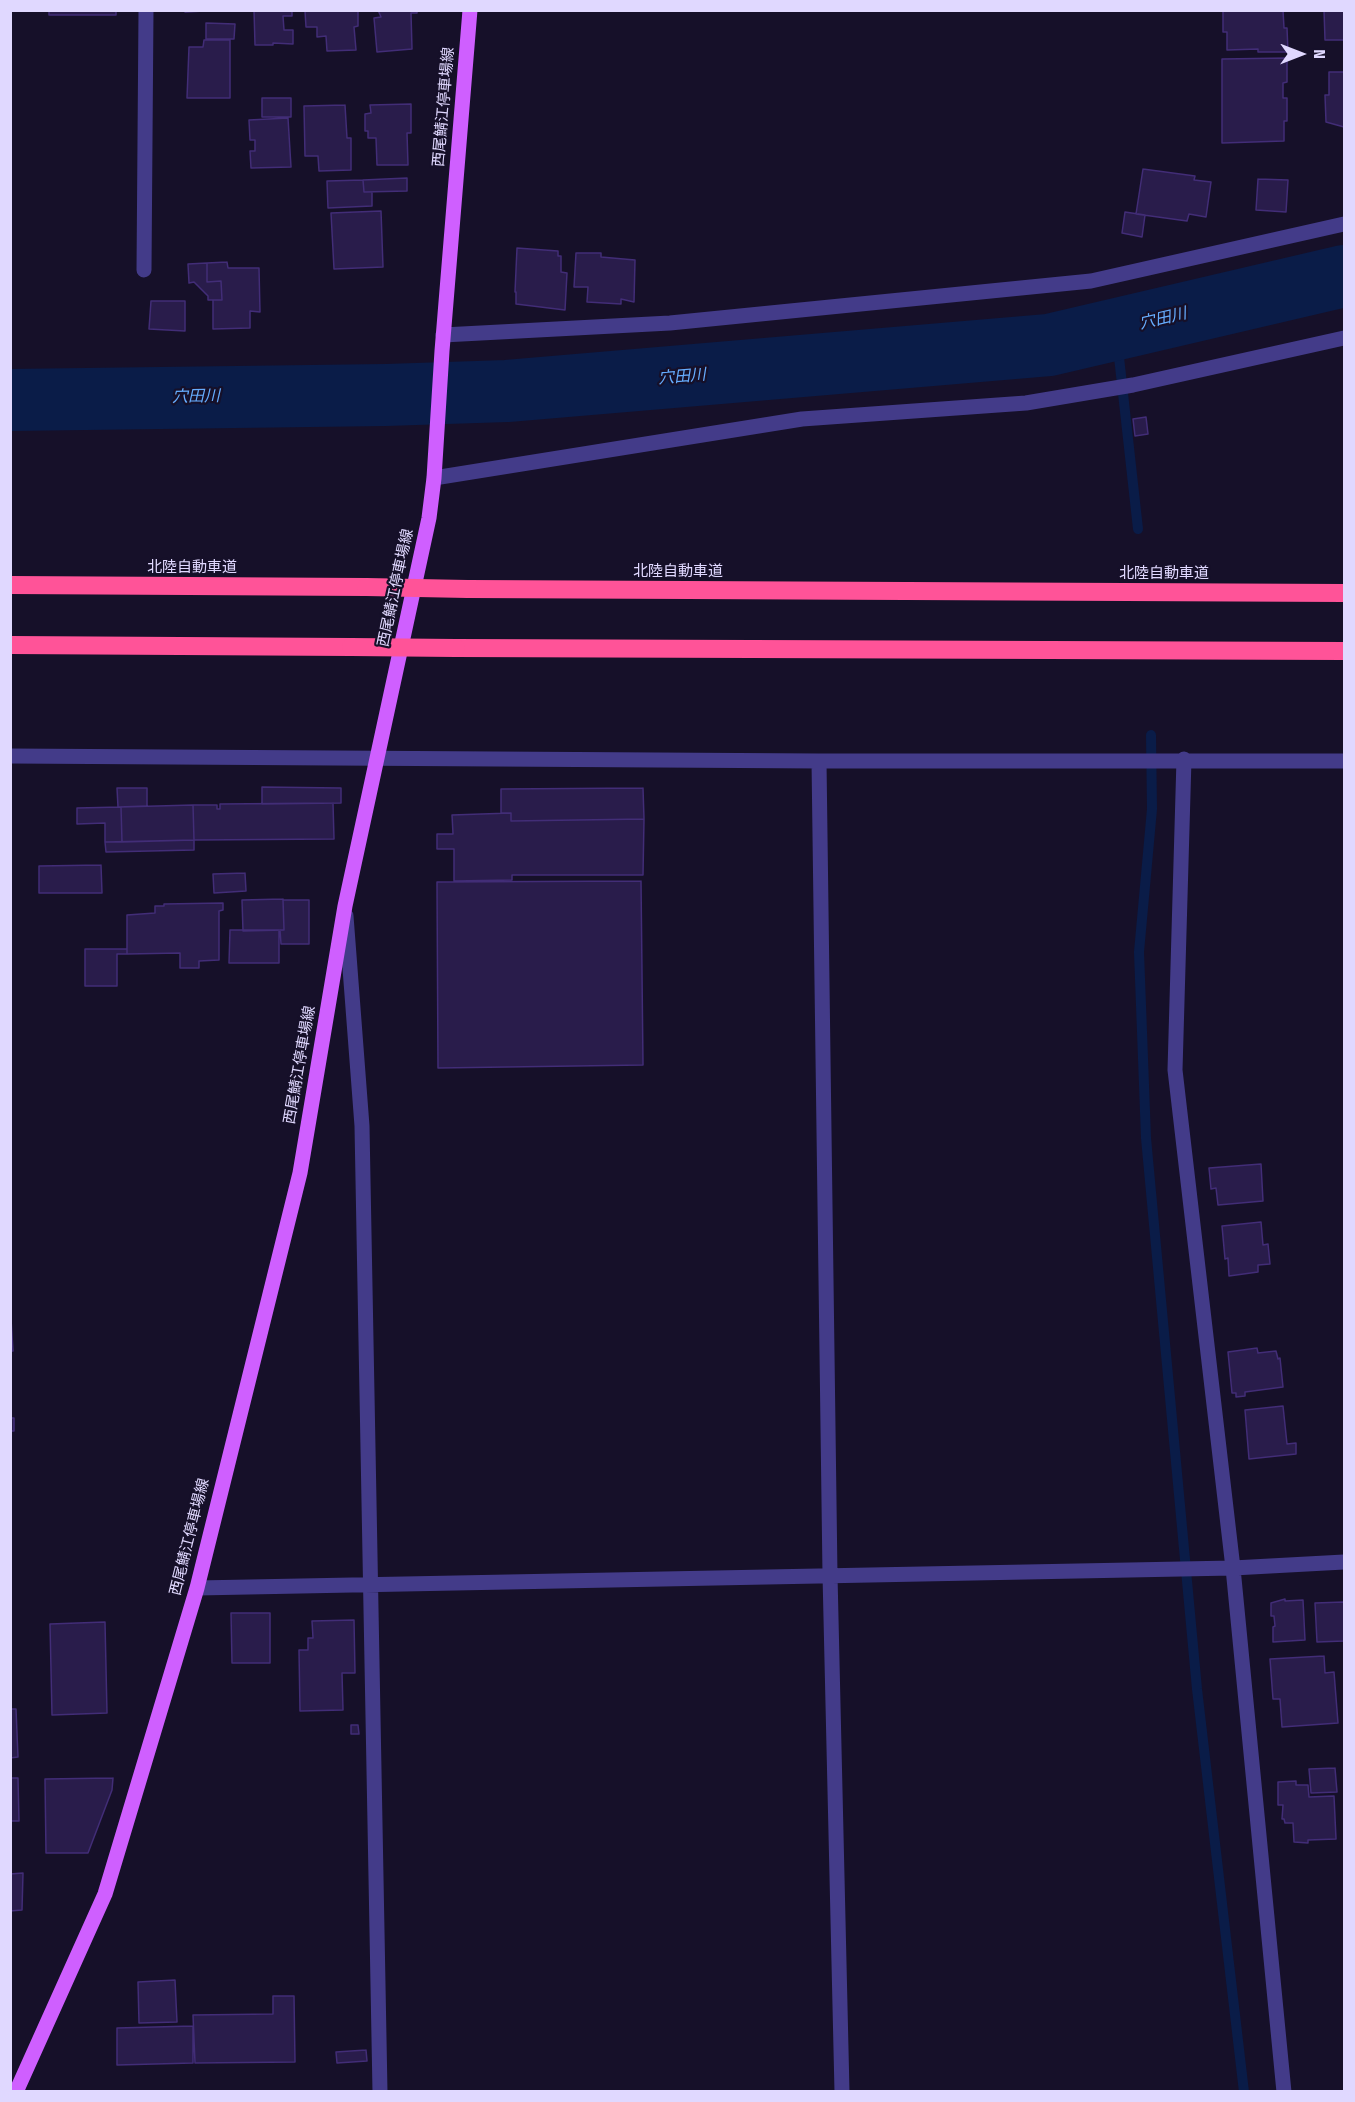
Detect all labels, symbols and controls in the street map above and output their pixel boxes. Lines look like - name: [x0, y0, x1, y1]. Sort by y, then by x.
- north arrow: [1271, 24, 1331, 84]
- street label: 西尾鯖江停車場線: [430, 46, 458, 168]
- text: N: [1310, 49, 1329, 59]
- water label: 穴田川: [1137, 304, 1189, 334]
- water label: 穴田川: [657, 365, 707, 389]
- water label: 穴田川: [172, 387, 220, 407]
- street label: 西尾鯖江停車場線: [375, 527, 417, 649]
- street label: 北陸自動車道: [147, 559, 237, 577]
- street label: 北陸自動車道: [633, 563, 723, 581]
- street label: 北陸自動車道: [1119, 565, 1209, 583]
- street label: 西尾鯖江停車場線: [281, 1004, 319, 1126]
- street label: 西尾鯖江停車場線: [167, 1477, 213, 1597]

